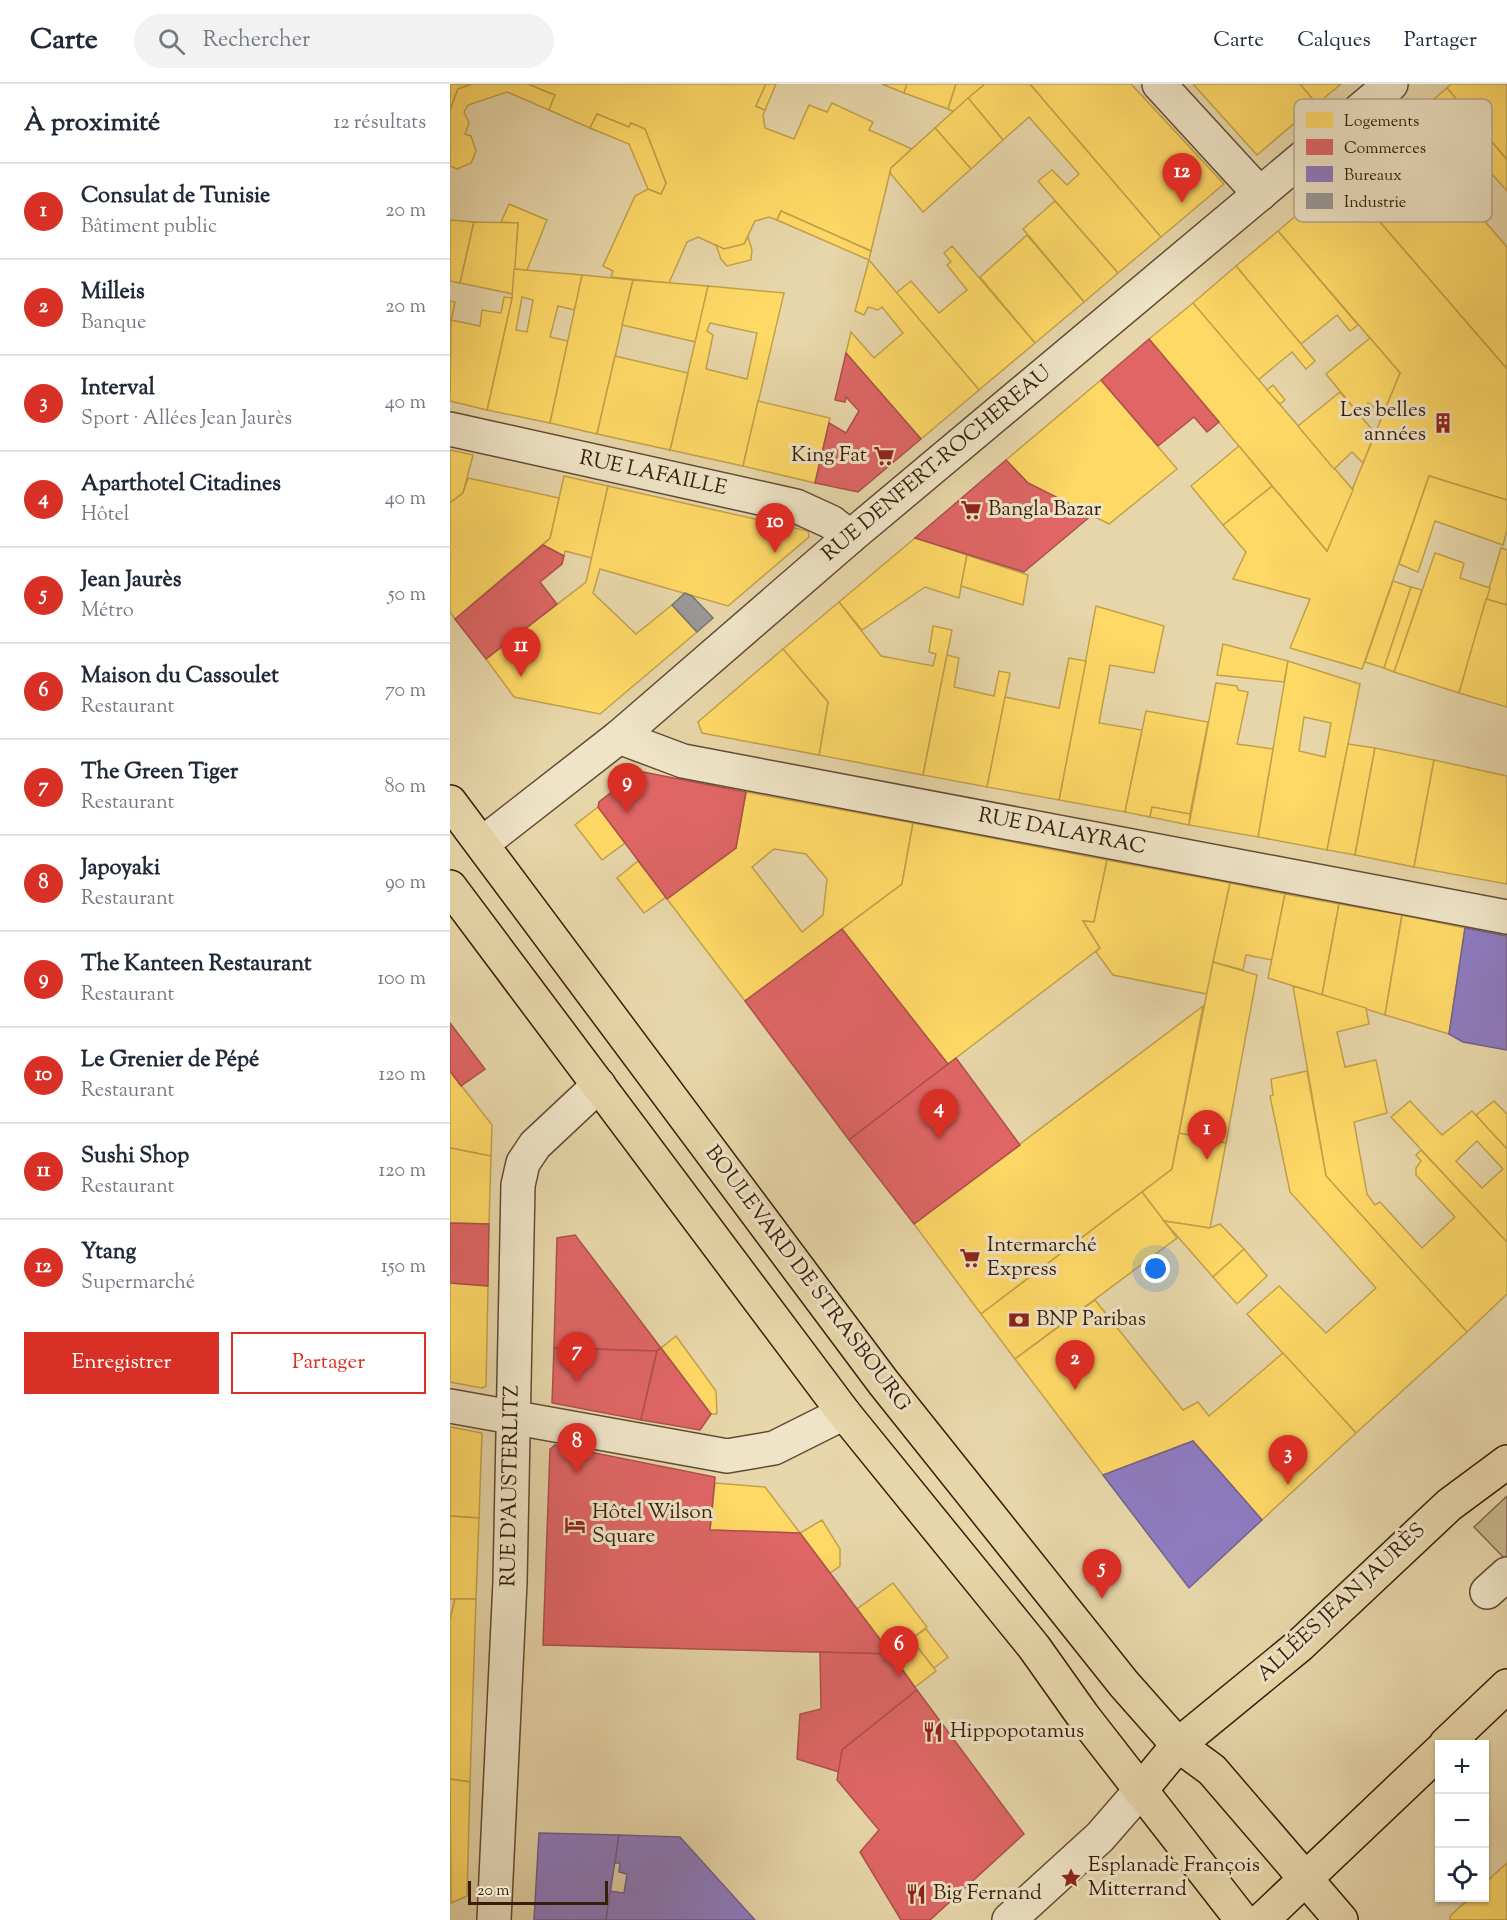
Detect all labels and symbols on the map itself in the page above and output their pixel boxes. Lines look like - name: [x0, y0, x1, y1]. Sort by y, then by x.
- legend: [1294, 99, 1492, 222]
- text: Logements: [1344, 111, 1419, 134]
- text: Commerces: [1344, 138, 1426, 161]
- pin: 12: [1162, 154, 1202, 203]
- text: Bureaux: [1344, 165, 1402, 188]
- text: Industrie: [1344, 192, 1406, 215]
- street label: RUE DENFERT-ROCHEREAU: [816, 359, 1058, 569]
- place label: Les belles années: [1340, 396, 1426, 450]
- building icon: Les belles années: [1431, 411, 1455, 435]
- place label: King Fat: [791, 441, 867, 471]
- street label: RUE LAFAILLE: [576, 444, 730, 504]
- supermarket icon: King Fat: [872, 444, 896, 468]
- place label: Bangla Bazar: [988, 495, 1102, 525]
- supermarket icon: Bangla Bazar: [959, 498, 983, 522]
- pin: 10: [756, 504, 794, 553]
- pin: 11: [502, 628, 540, 677]
- pin: 9: [608, 764, 646, 813]
- street label: RUE DALAYRAC: [975, 801, 1149, 863]
- pin: 4: [920, 1090, 958, 1139]
- pin: 1: [1188, 1110, 1227, 1160]
- street label: BOULEVARD DE STRASBOURG: [697, 1140, 917, 1418]
- place label: Intermarché Express: [987, 1231, 1097, 1285]
- supermarket icon: Intermarché Express: [958, 1246, 982, 1270]
- your location: [1141, 1254, 1170, 1283]
- place label: BNP Paribas: [1036, 1305, 1146, 1335]
- bank icon: BNP Paribas: [1007, 1308, 1031, 1332]
- pin: 7: [558, 1332, 596, 1382]
- pin: 2: [1056, 1340, 1094, 1390]
- street label: RUE D'AUSTERLITZ: [494, 1385, 528, 1587]
- pin: 8: [558, 1424, 596, 1473]
- pin: 3: [1268, 1436, 1308, 1485]
- place label: Hôtel Wilson Square: [592, 1498, 713, 1552]
- hotel icon: Hôtel Wilson Square: [563, 1513, 587, 1537]
- street label: ALLÉES JEAN JAURÈS: [1251, 1517, 1433, 1689]
- pin: 5: [1082, 1550, 1122, 1599]
- pin: 6: [880, 1626, 918, 1676]
- place label: Hippopotamus: [950, 1717, 1084, 1747]
- restaurant icon: Hippopotamus: [921, 1720, 945, 1744]
- place label: Esplanade François Mitterrand: [1088, 1851, 1260, 1905]
- place icon: Esplanade François Mitterrand: [1059, 1866, 1083, 1890]
- scale bar: [468, 1878, 608, 1906]
- place label: Big Fernand: [933, 1879, 1042, 1909]
- restaurant icon: Big Fernand: [904, 1882, 928, 1906]

